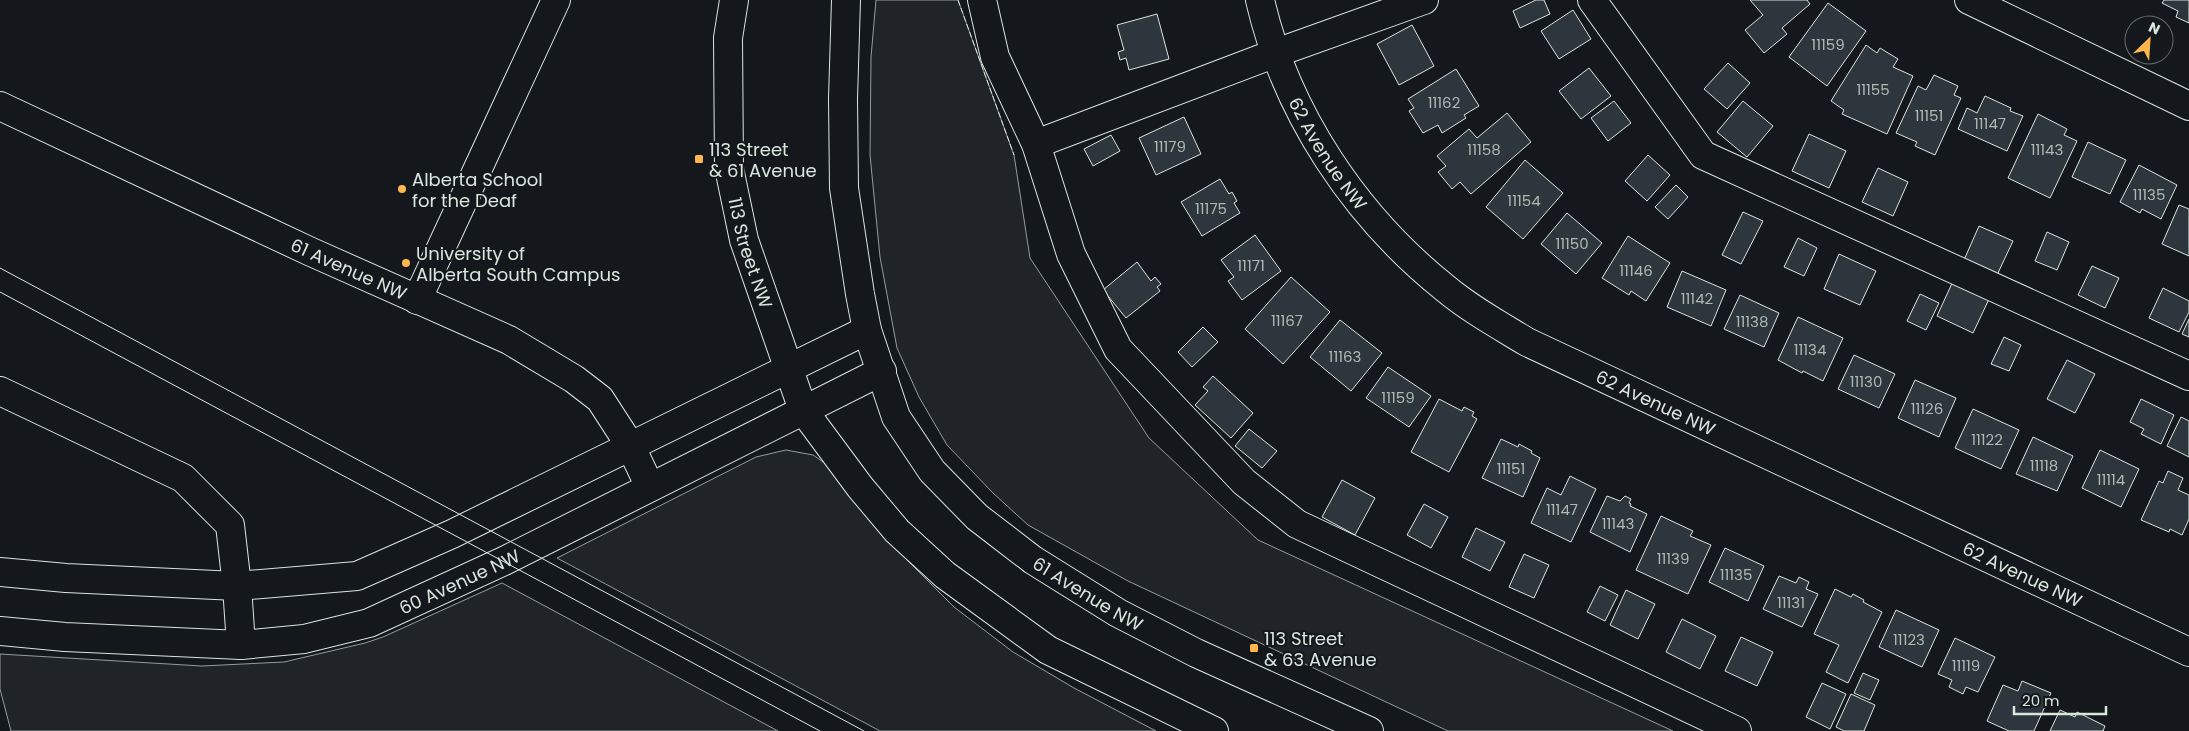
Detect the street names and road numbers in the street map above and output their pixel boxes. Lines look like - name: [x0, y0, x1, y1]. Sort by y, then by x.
- street label: 62 Avenue NW: [1283, 93, 1373, 215]
- street label: 113 Street NW: [723, 195, 779, 312]
- street label: 61 Avenue NW: [287, 232, 411, 306]
- street label: 62 Avenue NW: [1592, 364, 1720, 441]
- street label: 62 Avenue NW: [1959, 535, 2087, 613]
- street label: 60 Avenue NW: [395, 543, 524, 620]
- street label: 61 Avenue NW: [1028, 551, 1148, 636]

